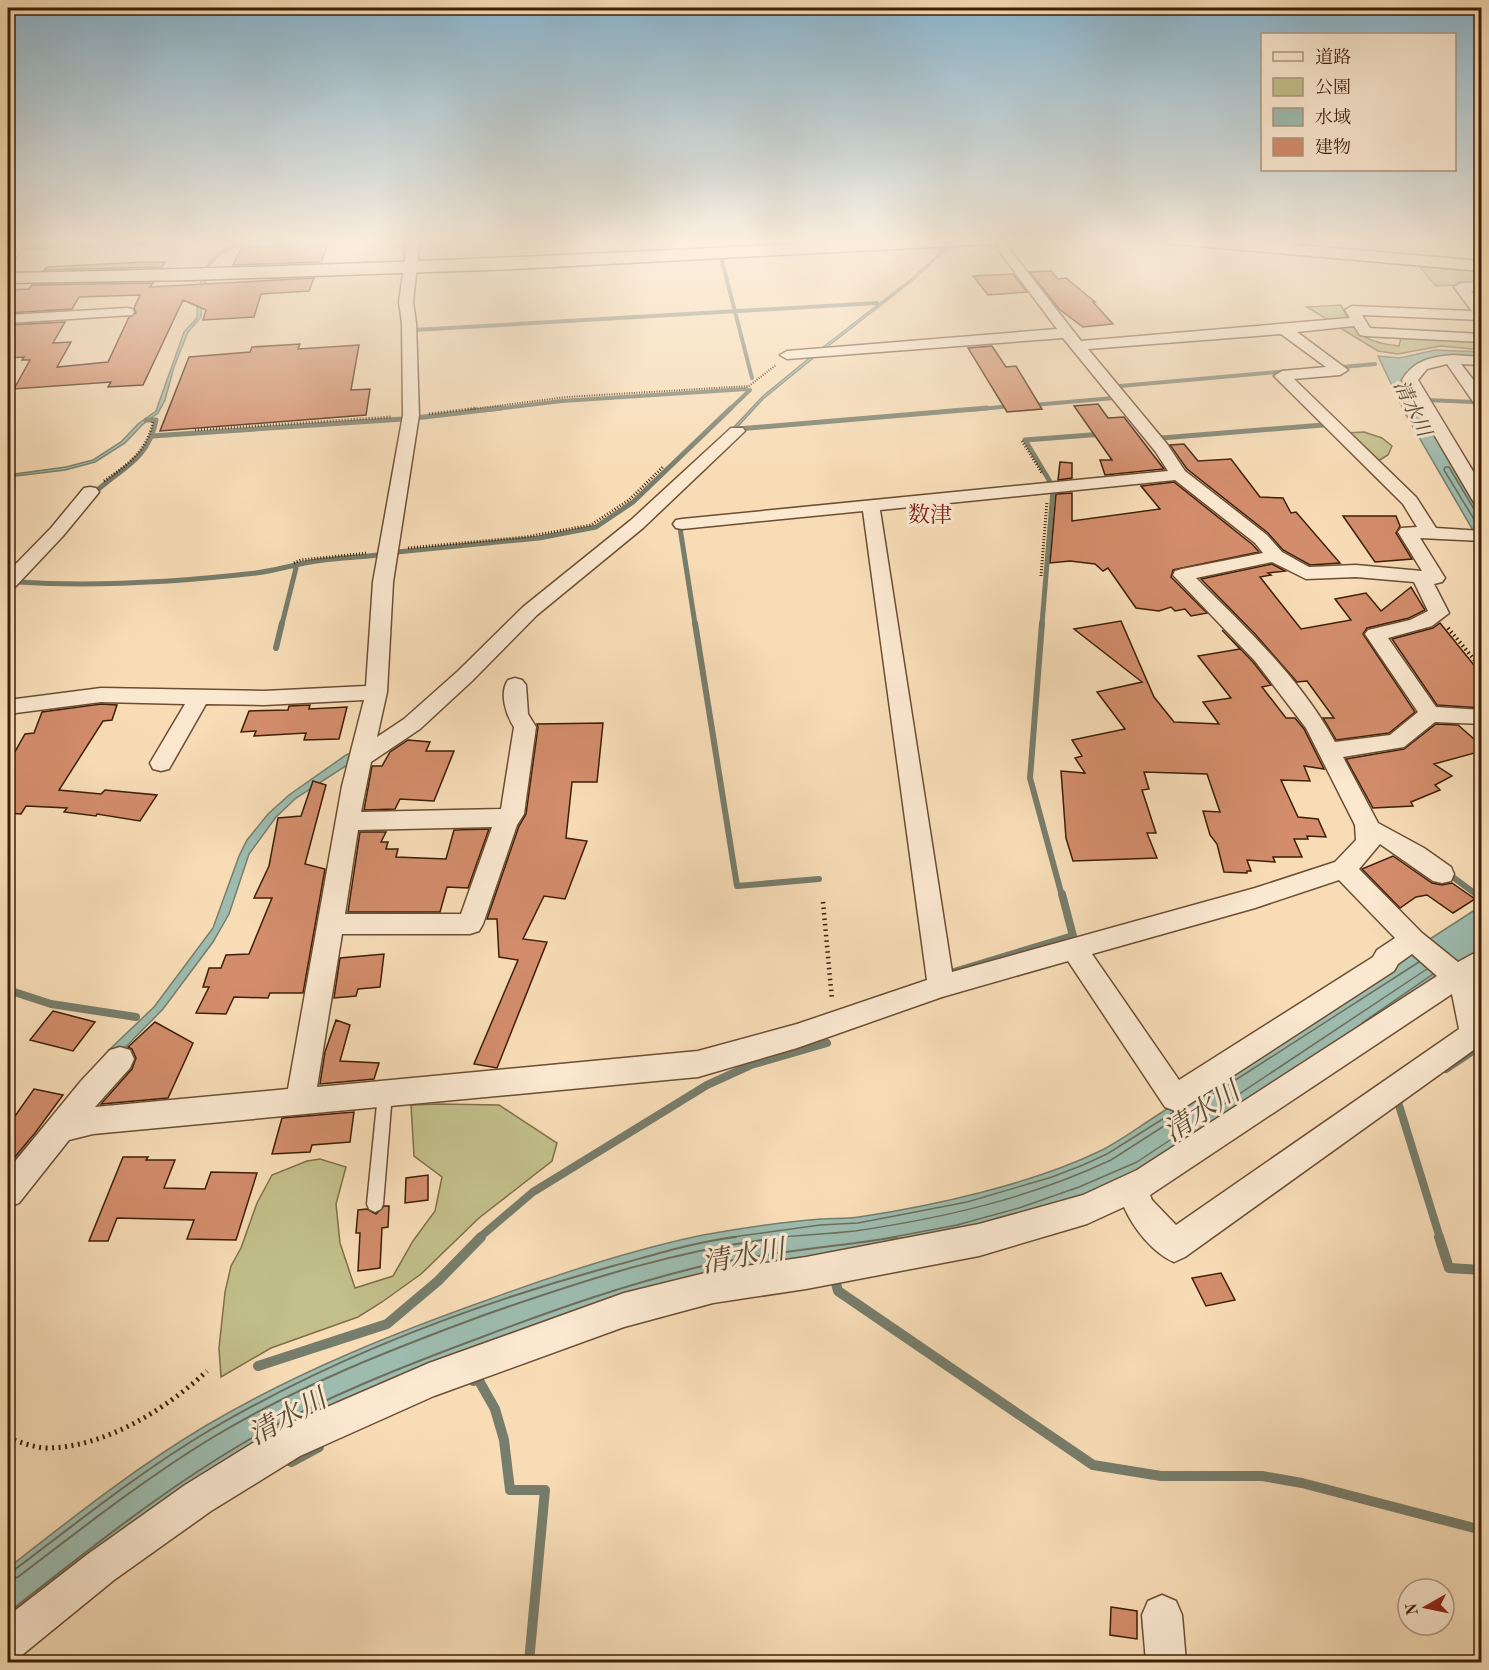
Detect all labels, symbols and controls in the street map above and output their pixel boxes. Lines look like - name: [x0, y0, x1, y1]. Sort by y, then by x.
- legend: [1261, 33, 1456, 171]
- text: 道路: [1315, 47, 1351, 67]
- text: 公園: [1315, 78, 1351, 97]
- text: 水域: [1315, 107, 1351, 127]
- text: 建物: [1315, 137, 1351, 157]
- water label: 清水川: [1389, 377, 1436, 442]
- district label: 数津: [908, 503, 952, 527]
- water label: 清水川: [1158, 1075, 1248, 1148]
- water label: 清水川: [699, 1233, 790, 1279]
- water label: 清水川: [243, 1382, 335, 1451]
- north arrow: [1396, 1577, 1456, 1637]
- text: N: [1404, 1601, 1422, 1616]

